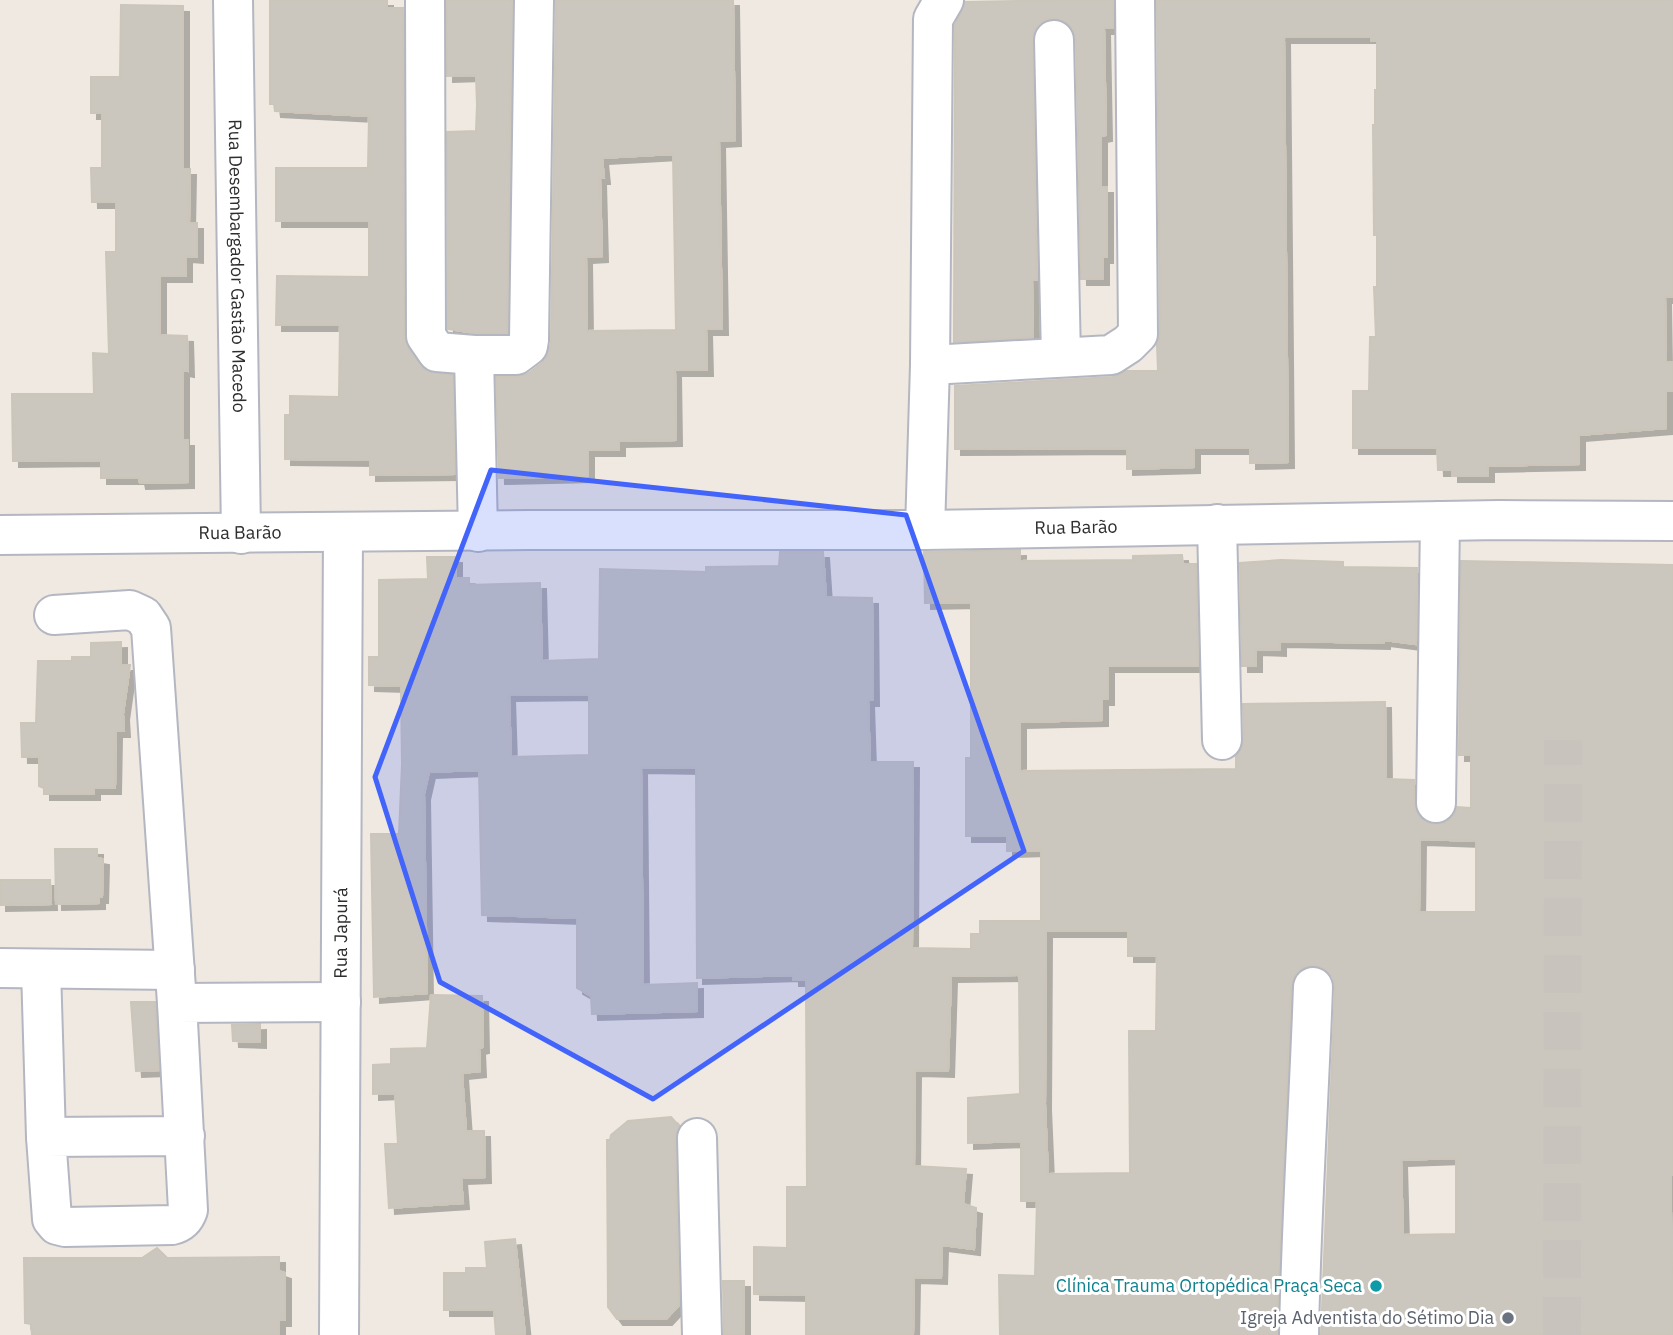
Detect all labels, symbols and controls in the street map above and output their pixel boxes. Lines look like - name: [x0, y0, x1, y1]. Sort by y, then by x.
- street label: Rua Desembargador Gastão Macedo: [224, 119, 251, 413]
- street label: Rua Barão: [1034, 515, 1118, 539]
- street label: Rua Barão: [198, 520, 282, 544]
- street label: Rua Japurá: [329, 887, 352, 979]
- place label: Clínica Trauma Ortopédica Praça Seca: [1056, 1274, 1362, 1297]
- marker: Clínica Trauma Ortopédica Praça Seca: [1368, 1278, 1384, 1294]
- place label: Igreja Adventista do Sétimo Dia: [1240, 1306, 1494, 1329]
- marker: Igreja Adventista do Sétimo Dia: [1500, 1310, 1516, 1326]

